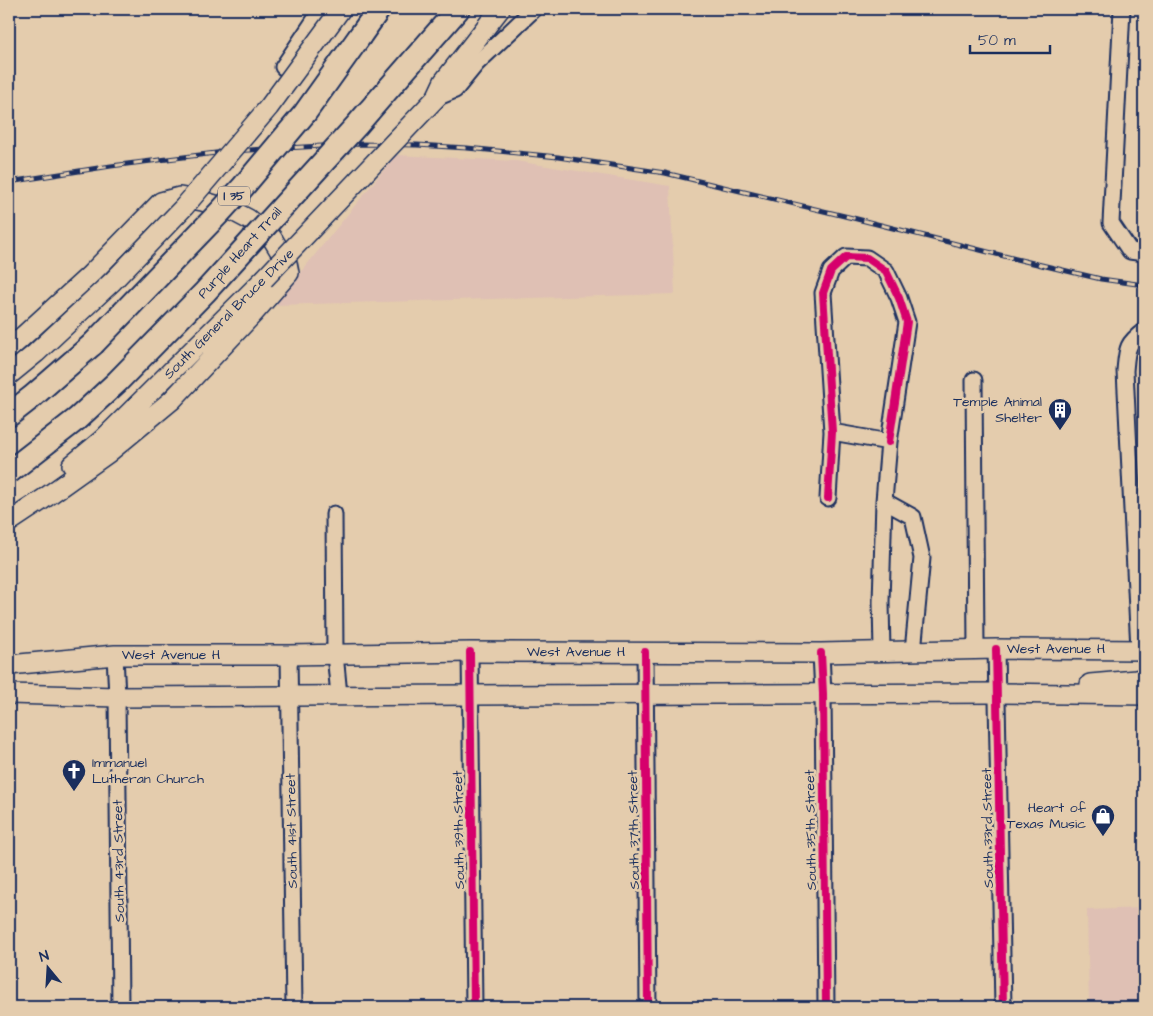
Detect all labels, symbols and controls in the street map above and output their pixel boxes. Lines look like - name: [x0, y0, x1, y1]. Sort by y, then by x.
- scale bar: [970, 22, 1050, 54]
- text: 50 m: [978, 30, 1016, 51]
- road number: I 35: [218, 187, 250, 206]
- street label: Purple Heart Trail: [193, 203, 287, 303]
- street label: South General Bruce Drive: [159, 244, 299, 384]
- place label: Temple Animal Shelter: [953, 392, 1042, 428]
- building icon: Temple Animal Shelter: [1047, 397, 1073, 431]
- street label: West Avenue H: [1007, 639, 1106, 659]
- street label: West Avenue H: [527, 642, 626, 662]
- street label: West Avenue H: [122, 645, 221, 665]
- place label: Immanuel Lutheran Church: [92, 753, 204, 789]
- church icon: Immanuel Lutheran Church: [61, 758, 87, 792]
- street label: South 33rd Street: [977, 767, 999, 888]
- street label: South 35th Street: [800, 769, 822, 890]
- street label: South 39th Street: [448, 770, 470, 890]
- street label: South 37th Street: [623, 770, 645, 890]
- street label: South 41st Street: [281, 773, 303, 889]
- place label: Heart of Texas Music: [1007, 798, 1087, 834]
- street label: South 43rd Street: [108, 799, 130, 922]
- shop icon: Heart of Texas Music: [1090, 803, 1116, 837]
- north arrow: [22, 944, 72, 994]
- text: N: [37, 946, 52, 967]

